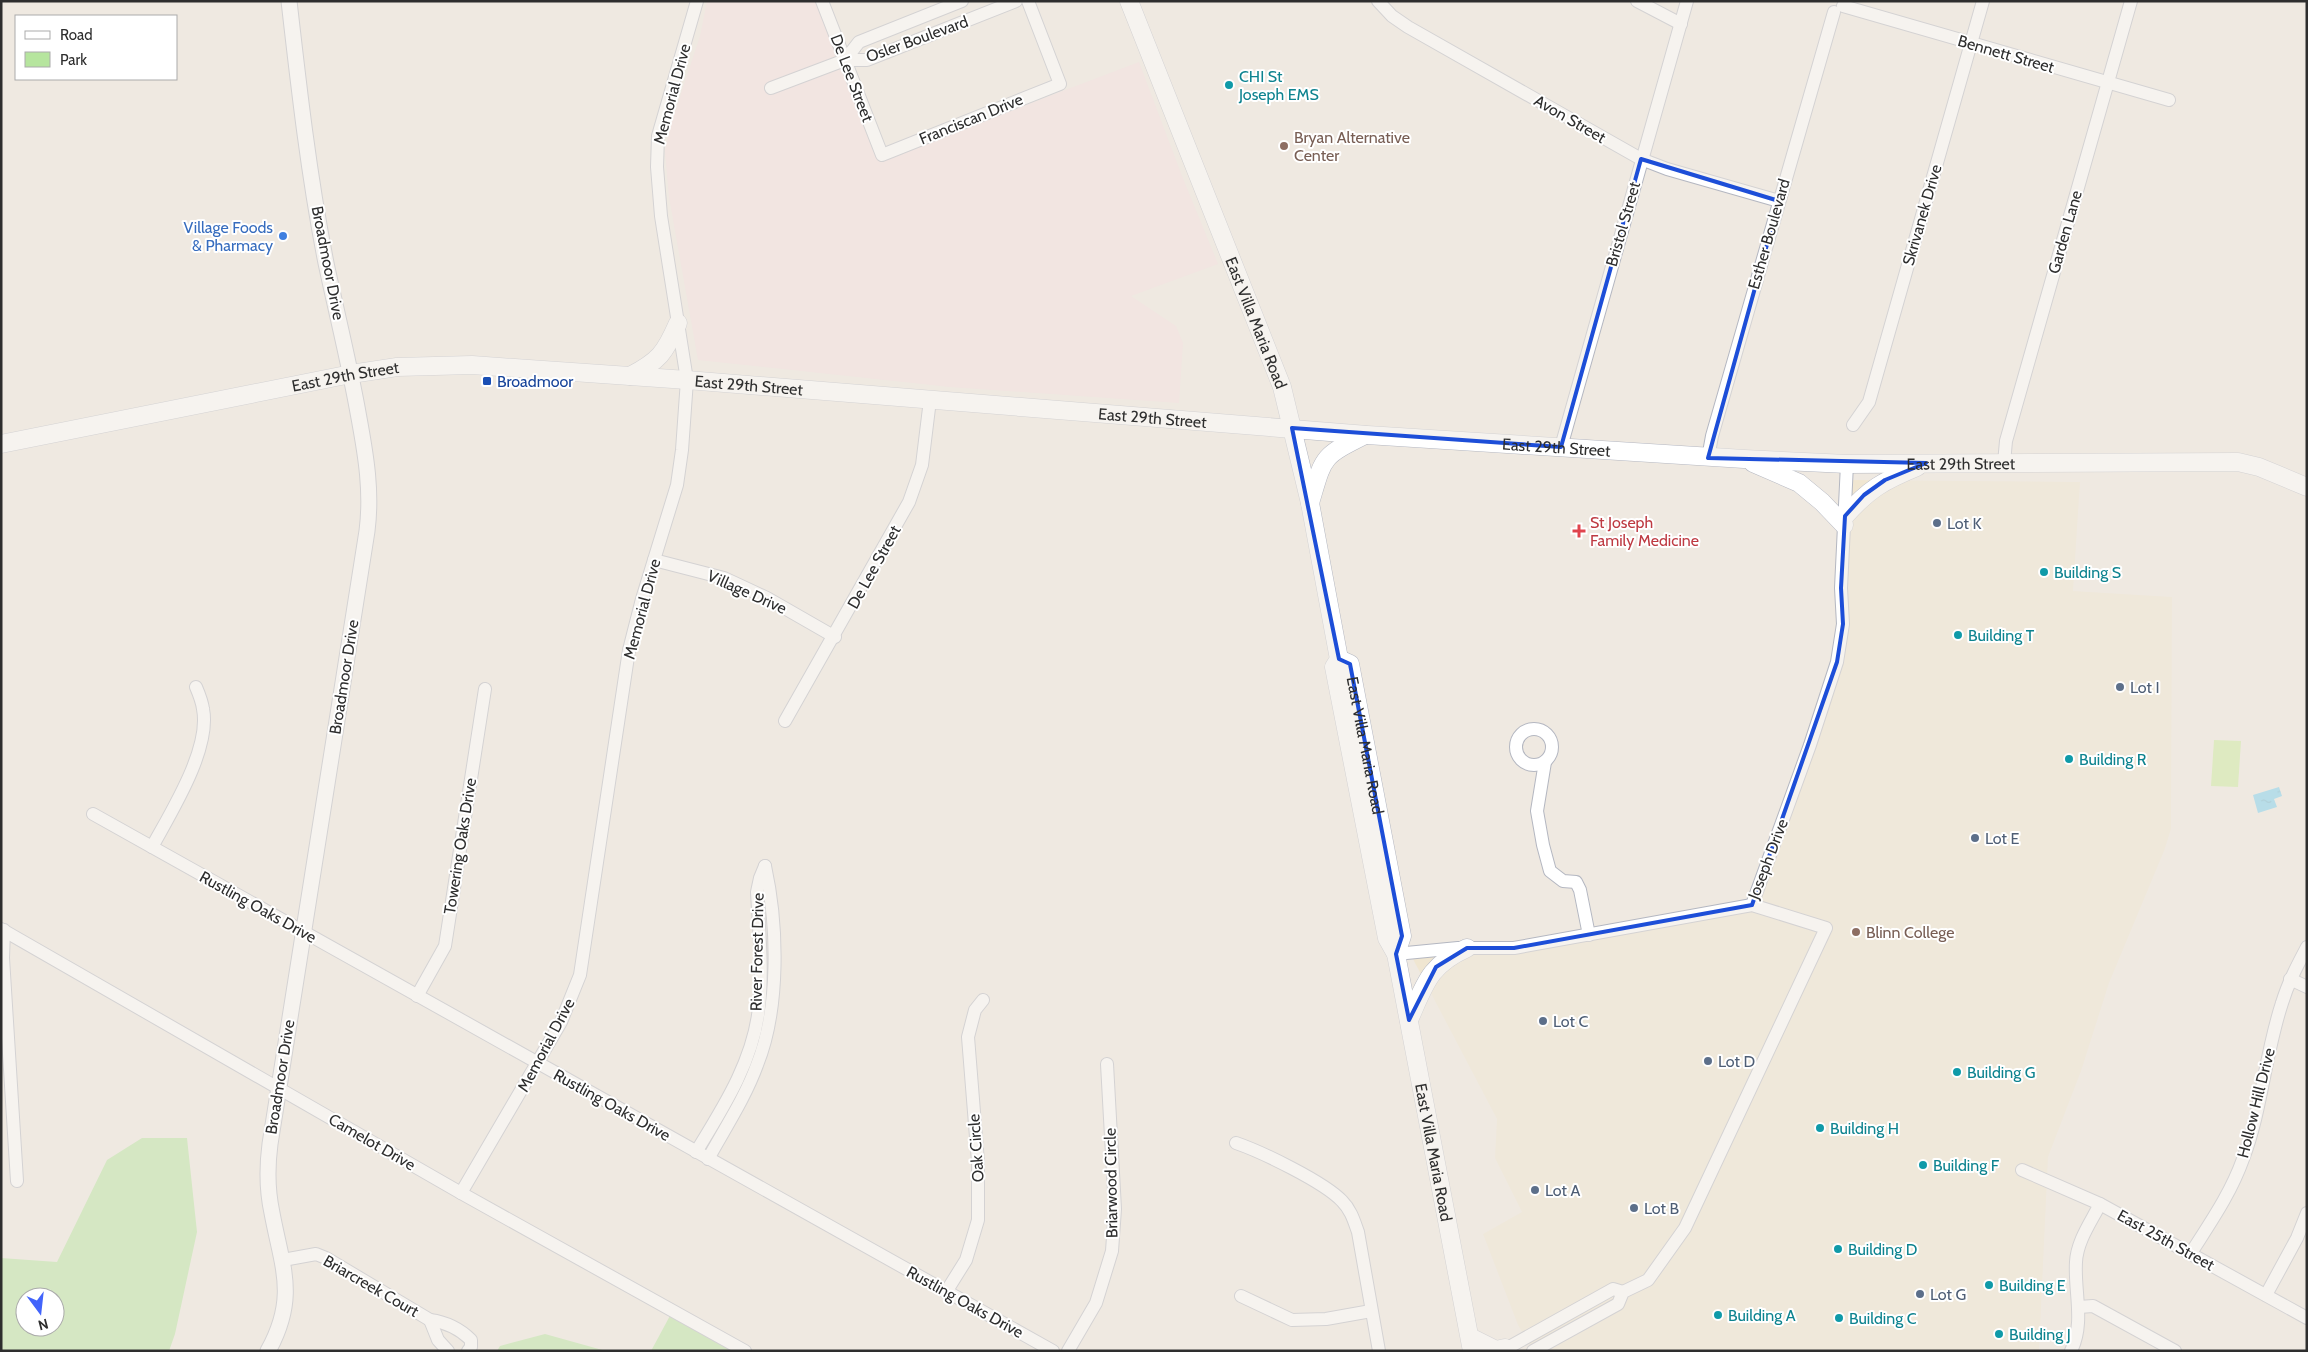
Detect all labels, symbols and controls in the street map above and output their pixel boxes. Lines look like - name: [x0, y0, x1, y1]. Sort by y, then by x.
- street label: Osler Boulevard: [863, 12, 971, 66]
- legend: [15, 15, 178, 80]
- text: Road: [60, 26, 93, 44]
- street label: Bennett Street: [1956, 31, 2057, 77]
- street label: De Lee Street: [827, 32, 878, 125]
- street label: Memorial Drive: [649, 42, 695, 146]
- text: Park: [60, 51, 87, 69]
- place label: CHI St Joseph EMS: [1238, 67, 1319, 104]
- marker: CHI St Joseph EMS: [1223, 79, 1235, 91]
- street label: Franciscan Drive: [917, 90, 1025, 148]
- street label: Avon Street: [1531, 91, 1610, 147]
- place label: Bryan Alternative Center: [1294, 128, 1410, 165]
- marker: Bryan Alternative Center: [1278, 140, 1290, 152]
- street label: Skrivanek Drive: [1899, 162, 1945, 268]
- street label: Esther Boulevard: [1744, 177, 1794, 291]
- street label: Bristol Street: [1602, 179, 1644, 269]
- street label: Garden Lane: [2044, 188, 2086, 276]
- street label: Broadmoor Drive: [308, 204, 348, 322]
- place label: Village Foods & Pharmacy: [183, 218, 273, 255]
- marker: Village Foods & Pharmacy: [277, 230, 289, 242]
- street label: East Villa Maria Road: [1222, 254, 1291, 391]
- street label: East 29th Street: [290, 357, 401, 395]
- street label: East 29th Street: [694, 371, 804, 399]
- place label: Broadmoor: [497, 372, 574, 391]
- marker: Broadmoor: [481, 375, 493, 387]
- street label: East 29th Street: [1098, 404, 1208, 432]
- street label: East 29th Street: [1502, 434, 1612, 460]
- street label: East 29th Street: [1907, 454, 2016, 473]
- place label: St Joseph Family Medicine: [1590, 513, 1699, 550]
- place label: Lot K: [1947, 514, 1982, 533]
- marker: Lot K: [1931, 517, 1943, 529]
- street label: De Lee Street: [843, 522, 905, 612]
- marker: St Joseph Family Medicine: [1572, 524, 1586, 538]
- street label: Memorial Drive: [619, 557, 665, 661]
- place label: Building S: [2054, 563, 2121, 582]
- street label: Village Drive: [704, 566, 790, 618]
- marker: Building S: [2038, 566, 2050, 578]
- street label: Broadmoor Drive: [326, 618, 362, 736]
- place label: Building T: [1968, 626, 2035, 645]
- marker: Building T: [1952, 629, 1964, 641]
- street label: East Villa Maria Road: [1343, 675, 1388, 816]
- place label: Lot I: [2130, 678, 2160, 697]
- marker: Lot I: [2114, 681, 2126, 693]
- place label: Building R: [2079, 750, 2147, 769]
- marker: Building R: [2063, 753, 2075, 765]
- street label: Towering Oaks Drive: [440, 776, 480, 916]
- street label: Joseph Drive: [1744, 816, 1792, 903]
- place label: Lot E: [1985, 829, 2020, 848]
- marker: Lot E: [1969, 832, 1981, 844]
- street label: Rustling Oaks Drive: [196, 867, 320, 947]
- street label: River Forest Drive: [746, 893, 768, 1011]
- place label: Blinn College: [1866, 923, 1954, 942]
- marker: Blinn College: [1850, 926, 1862, 938]
- street label: Memorial Drive: [513, 995, 579, 1095]
- place label: Lot C: [1553, 1012, 1589, 1031]
- marker: Lot C: [1537, 1015, 1549, 1027]
- street label: Broadmoor Drive: [262, 1018, 298, 1136]
- street label: Hollow Hill Drive: [2233, 1046, 2279, 1160]
- place label: Lot D: [1718, 1052, 1755, 1071]
- marker: Lot D: [1702, 1055, 1714, 1067]
- place label: Building G: [1967, 1063, 2035, 1082]
- street label: Rustling Oaks Drive: [550, 1065, 674, 1145]
- marker: Building G: [1951, 1066, 1963, 1078]
- street label: East Villa Maria Road: [1411, 1082, 1456, 1223]
- street label: Camelot Drive: [325, 1110, 419, 1174]
- street label: Oak Circle: [964, 1113, 988, 1183]
- place label: Building H: [1830, 1119, 1899, 1138]
- marker: Building H: [1814, 1122, 1826, 1134]
- street label: Briarwood Circle: [1101, 1128, 1121, 1238]
- place label: Building F: [1933, 1156, 2000, 1175]
- marker: Building F: [1917, 1159, 1929, 1171]
- place label: Lot A: [1545, 1181, 1581, 1200]
- marker: Lot A: [1529, 1184, 1541, 1196]
- place label: Lot B: [1644, 1199, 1680, 1218]
- marker: Lot B: [1628, 1202, 1640, 1214]
- street label: East 25th Street: [2114, 1206, 2218, 1275]
- place label: Building D: [1848, 1240, 1917, 1259]
- marker: Building D: [1832, 1243, 1844, 1255]
- street label: Briarcreek Court: [320, 1251, 423, 1321]
- street label: Rustling Oaks Drive: [903, 1262, 1027, 1342]
- place label: Building E: [1999, 1276, 2066, 1295]
- marker: Building E: [1983, 1279, 1995, 1291]
- place label: Lot G: [1930, 1285, 1966, 1304]
- north arrow: [15, 1287, 65, 1337]
- marker: Lot G: [1914, 1288, 1926, 1300]
- place label: Building A: [1728, 1306, 1796, 1325]
- marker: Building A: [1712, 1309, 1724, 1321]
- place label: Building C: [1849, 1309, 1917, 1328]
- marker: Building C: [1833, 1312, 1845, 1324]
- text: N: [36, 1315, 50, 1335]
- place label: Building J: [2009, 1325, 2071, 1344]
- marker: Building J: [1993, 1328, 2005, 1340]

